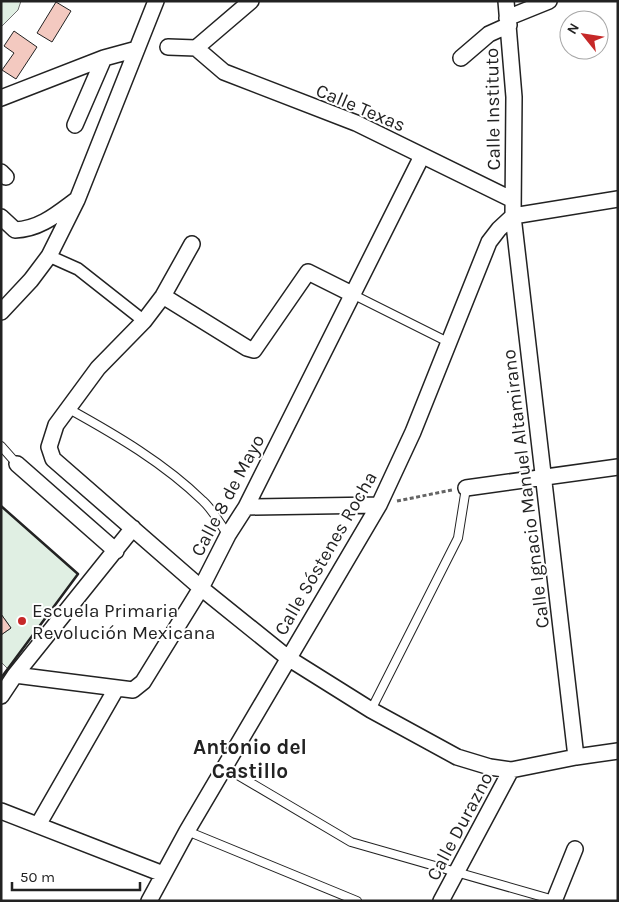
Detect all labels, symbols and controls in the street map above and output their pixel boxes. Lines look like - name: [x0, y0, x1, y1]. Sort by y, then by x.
- north arrow: [559, 10, 609, 60]
- text: N: [563, 20, 583, 37]
- street label: Calle Instituto: [481, 47, 505, 171]
- street label: Calle Texas: [313, 79, 409, 137]
- street label: Calle Ignacio Manuel Altamirano: [498, 348, 554, 630]
- street label: Calle 8 de Mayo: [187, 431, 269, 560]
- street label: Calle Sóstenes Rocha: [270, 468, 382, 639]
- place label: Escuela Primaria Revolución Mexicana: [32, 600, 215, 644]
- marker: Escuela Primaria Revolución Mexicana: [16, 615, 28, 627]
- district label: Antonio del Castillo: [193, 735, 307, 783]
- street label: Calle Durazno: [422, 769, 498, 884]
- scale bar: [12, 860, 140, 892]
- text: 50 m: [20, 868, 55, 886]

